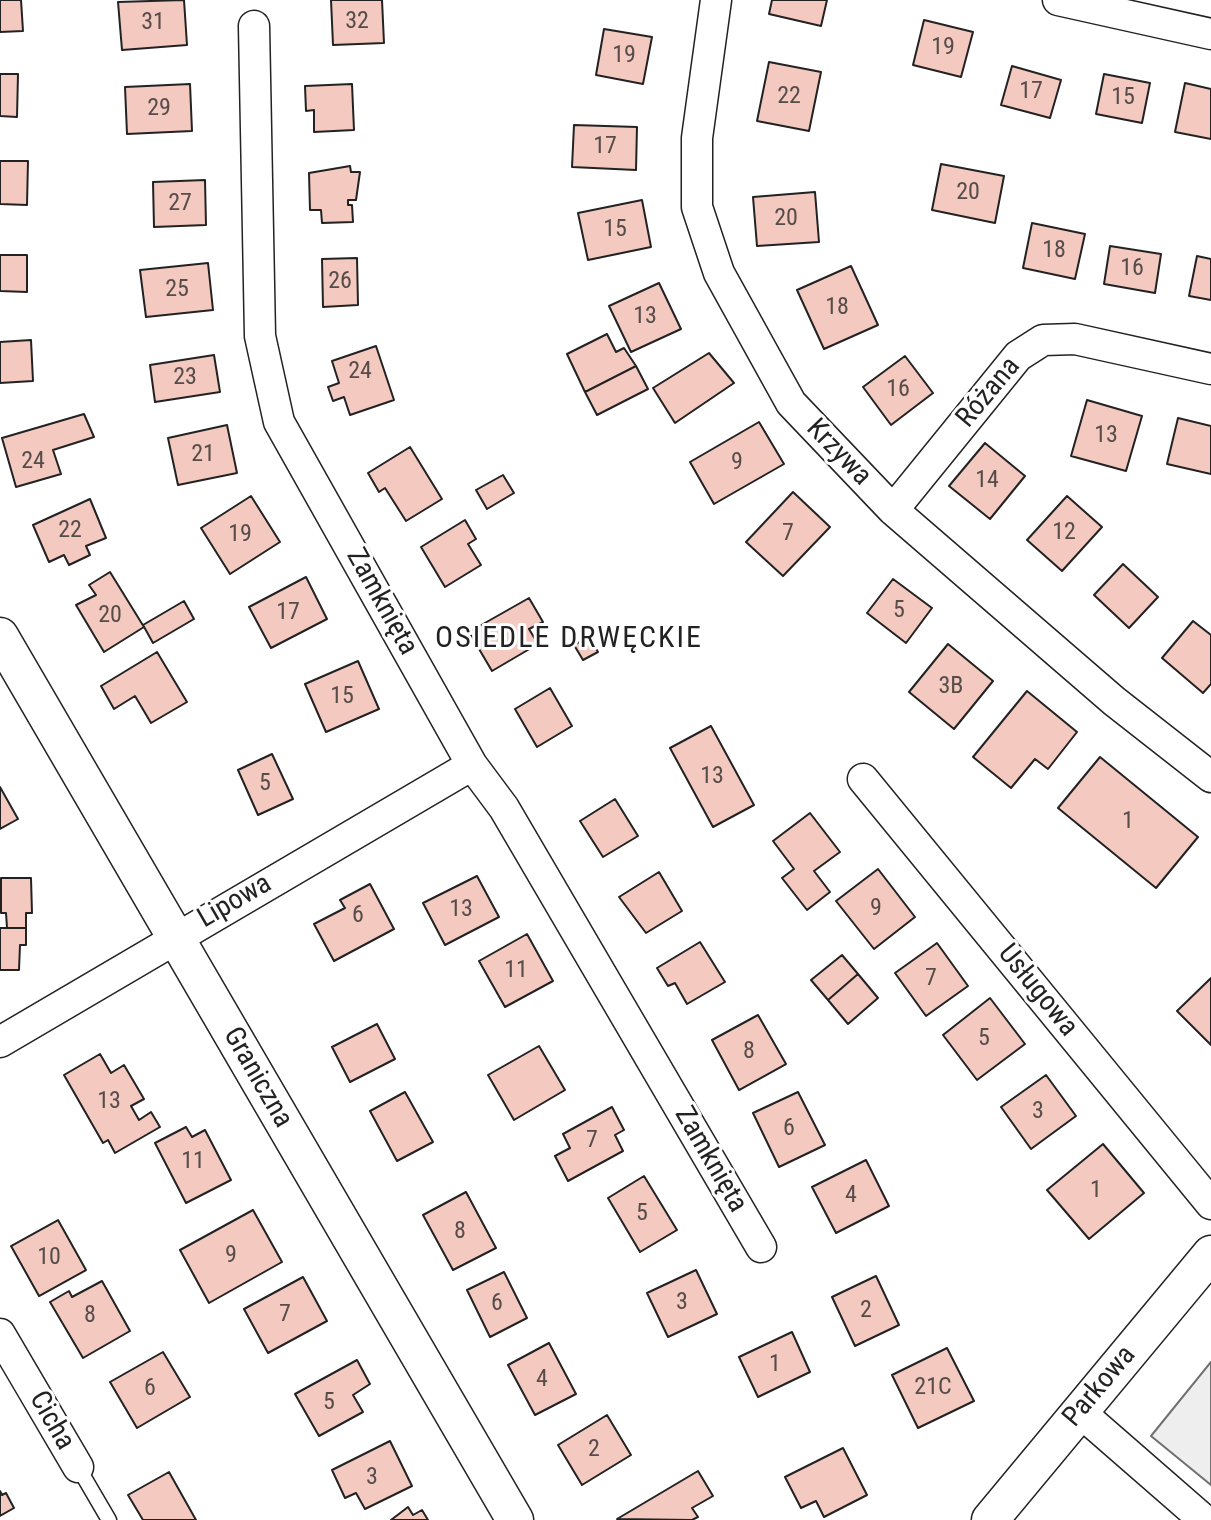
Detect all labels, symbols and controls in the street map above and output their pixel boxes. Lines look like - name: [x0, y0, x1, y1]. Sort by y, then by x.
- house number: 32: [345, 8, 369, 36]
- house number: 31: [141, 9, 165, 37]
- house number: 19: [931, 34, 955, 62]
- house number: 19: [612, 42, 636, 70]
- house number: 17: [1019, 78, 1043, 106]
- house number: 22: [777, 83, 801, 111]
- house number: 15: [1111, 84, 1135, 112]
- house number: 29: [147, 95, 171, 123]
- house number: 17: [593, 133, 617, 161]
- house number: 20: [956, 179, 980, 207]
- house number: 27: [168, 190, 192, 218]
- house number: 20: [774, 205, 798, 233]
- house number: 15: [603, 216, 627, 244]
- house number: 18: [1042, 237, 1066, 265]
- house number: 16: [1120, 255, 1144, 283]
- house number: 26: [328, 268, 352, 296]
- house number: 25: [165, 276, 189, 304]
- house number: 18: [825, 294, 849, 322]
- house number: 13: [633, 303, 657, 331]
- street label: Różana: [950, 351, 1028, 435]
- house number: 24: [348, 358, 372, 386]
- house number: 23: [173, 364, 197, 392]
- house number: 16: [886, 376, 910, 404]
- street label: Krzywa: [798, 413, 878, 493]
- house number: 13: [1094, 422, 1118, 450]
- house number: 21: [191, 441, 215, 469]
- house number: 24: [21, 448, 45, 476]
- house number: 9: [731, 449, 743, 477]
- house number: 14: [975, 467, 999, 495]
- house number: 22: [58, 517, 82, 545]
- house number: 12: [1052, 519, 1076, 547]
- house number: 7: [782, 520, 794, 548]
- house number: 19: [228, 521, 252, 549]
- street label: Zamknięta: [338, 543, 424, 661]
- house number: 5: [893, 597, 905, 625]
- house number: 17: [276, 599, 300, 627]
- house number: 20: [98, 602, 122, 630]
- district label: OSIEDLE DRWĘCKIE: [435, 621, 703, 657]
- house number: 3B: [939, 673, 963, 701]
- house number: 15: [330, 683, 354, 711]
- house number: 13: [700, 763, 724, 791]
- house number: 5: [259, 770, 271, 798]
- house number: 1: [1122, 808, 1134, 836]
- street label: Lipowa: [192, 868, 278, 936]
- house number: 9: [870, 895, 882, 923]
- house number: 13: [449, 896, 473, 924]
- house number: 6: [352, 902, 364, 930]
- street label: Usługowa: [990, 938, 1084, 1044]
- house number: 11: [504, 957, 528, 985]
- house number: 7: [925, 965, 937, 993]
- street label: Graniczna: [215, 1022, 299, 1134]
- house number: 5: [978, 1025, 990, 1053]
- house number: 8: [743, 1038, 755, 1066]
- house number: 13: [97, 1088, 121, 1116]
- house number: 3: [1032, 1098, 1044, 1126]
- street label: Zamknięta: [666, 1101, 754, 1219]
- house number: 6: [783, 1115, 795, 1143]
- house number: 7: [586, 1127, 598, 1155]
- house number: 11: [181, 1148, 205, 1176]
- house number: 1: [1090, 1177, 1102, 1205]
- house number: 4: [845, 1182, 857, 1210]
- house number: 5: [636, 1200, 648, 1228]
- house number: 8: [454, 1218, 466, 1246]
- house number: 9: [225, 1242, 237, 1270]
- house number: 10: [37, 1244, 61, 1272]
- house number: 3: [676, 1289, 688, 1317]
- house number: 6: [491, 1290, 503, 1318]
- house number: 2: [860, 1297, 872, 1325]
- house number: 7: [279, 1301, 291, 1329]
- house number: 8: [84, 1302, 96, 1330]
- street label: Parkowa: [1056, 1340, 1144, 1434]
- house number: 1: [769, 1351, 781, 1379]
- house number: 4: [536, 1366, 548, 1394]
- house number: 21C: [914, 1374, 952, 1402]
- house number: 6: [144, 1375, 156, 1403]
- street label: Cicha: [21, 1386, 81, 1456]
- house number: 5: [323, 1389, 335, 1417]
- house number: 2: [588, 1436, 600, 1464]
- house number: 3: [366, 1464, 378, 1492]

